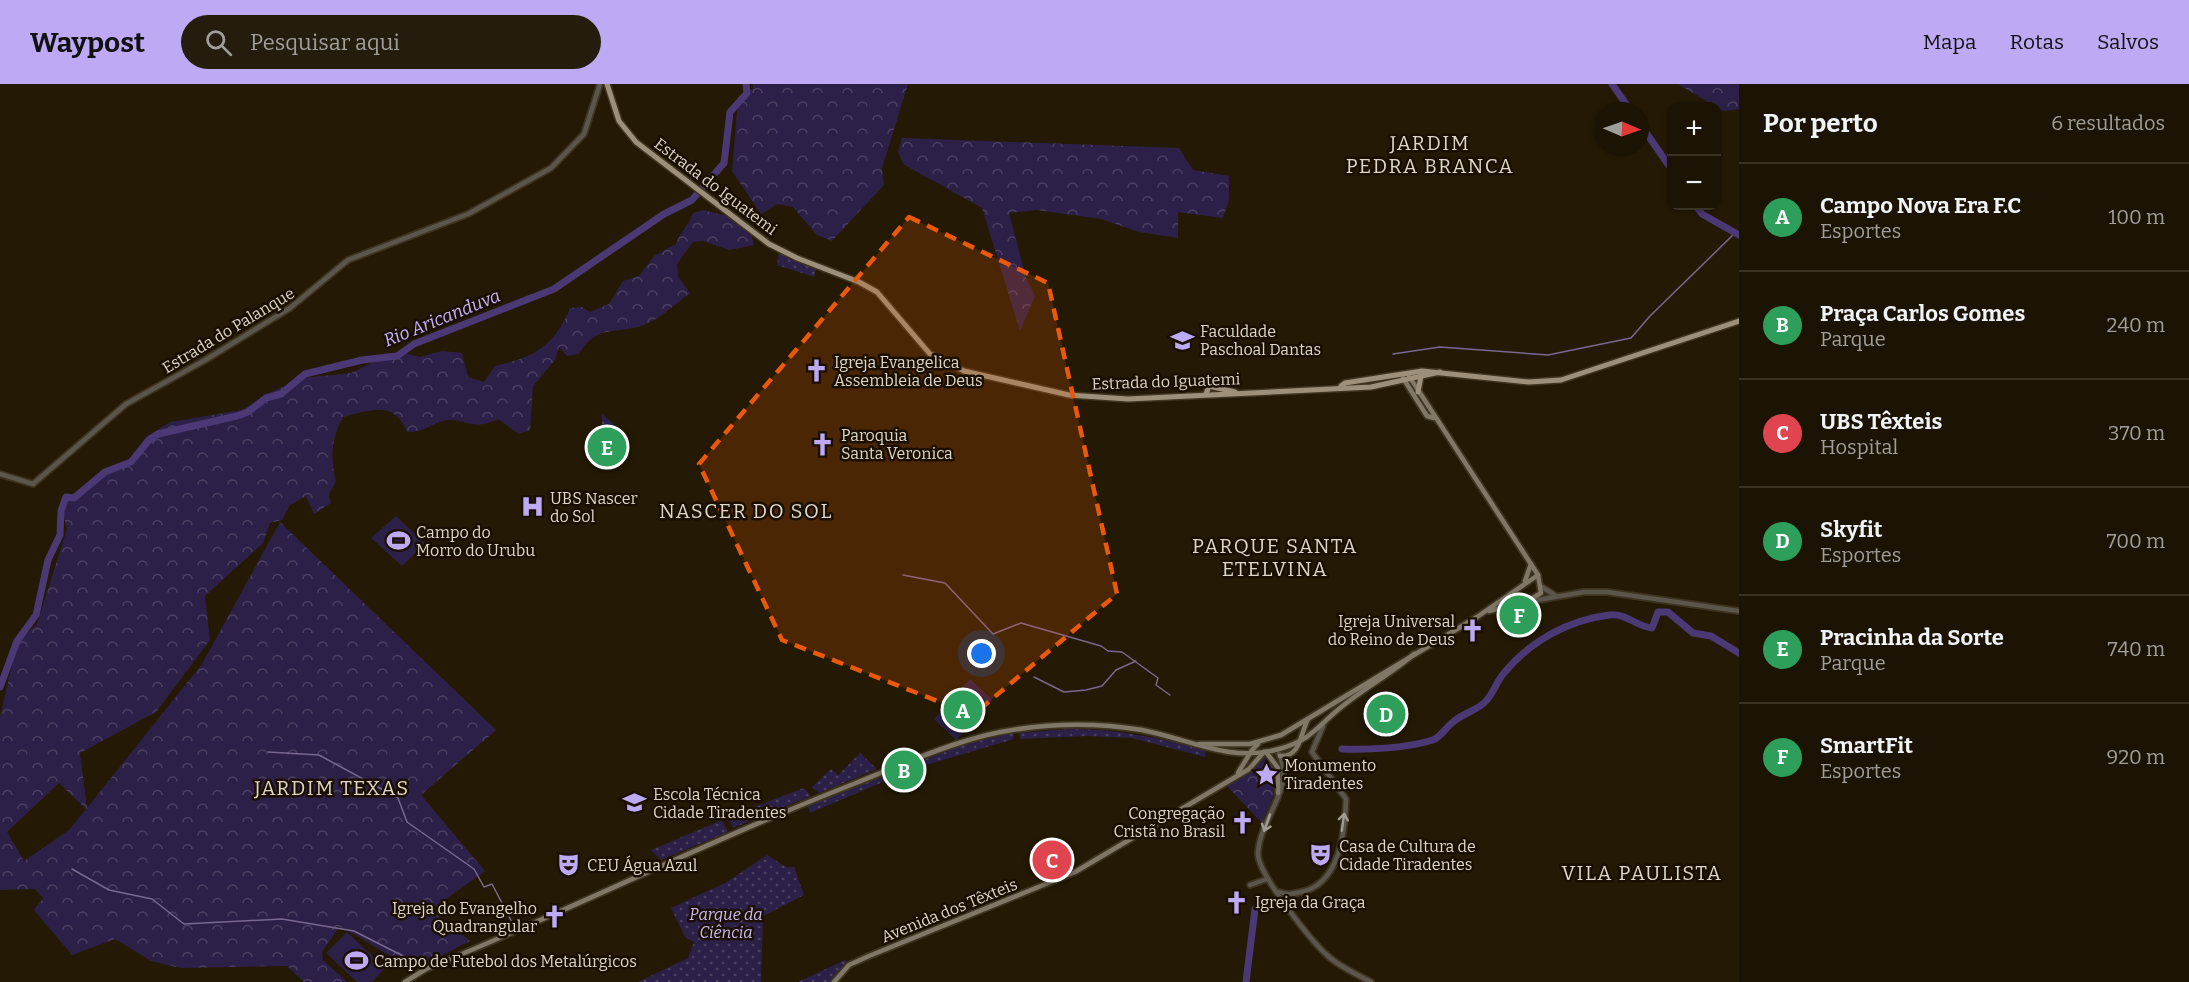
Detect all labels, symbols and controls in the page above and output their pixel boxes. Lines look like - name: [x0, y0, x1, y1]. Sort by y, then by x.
- search box: [181, 15, 601, 69]
- text: Waypost: [30, 26, 145, 59]
- icon: search: [202, 26, 235, 59]
- text: Pesquisar aqui: [250, 29, 400, 56]
- text: Mapa: [1923, 29, 1977, 55]
- text: Rotas: [2010, 29, 2064, 55]
- text: Salvos: [2097, 29, 2159, 55]
- north arrow: [1595, 102, 1649, 156]
- map controls: [1667, 102, 1721, 210]
- button: +: [1667, 102, 1721, 156]
- text: Por perto: [1763, 108, 1878, 139]
- text: 6 resultados: [2051, 111, 2165, 135]
- district label: JARDIM PEDRA BRANCA: [1346, 131, 1514, 178]
- street label: Estrada do Iguatemi: [651, 134, 781, 239]
- button: −: [1667, 156, 1721, 210]
- text: Campo Nova Era F.C: [1820, 192, 2021, 219]
- text: A: [1775, 205, 1790, 229]
- text: 100 m: [2108, 205, 2165, 229]
- text: Esportes: [1820, 219, 1901, 243]
- street label: Estrada do Palanque: [159, 284, 298, 377]
- water label: Rio Aricanduva: [380, 285, 504, 351]
- text: Praça Carlos Gomes: [1820, 300, 2025, 327]
- text: B: [1776, 313, 1789, 337]
- text: 240 m: [2107, 313, 2165, 337]
- place label: Faculdade Paschoal Dantas: [1200, 322, 1321, 359]
- school or university icon: Faculdade Paschoal Dantas: [1169, 327, 1195, 353]
- text: Parque: [1820, 327, 1886, 351]
- place label: Igreja Evangelica Assembleia de Deus: [834, 353, 983, 390]
- church icon: Igreja Evangelica Assembleia de Deus: [803, 358, 829, 384]
- street label: Estrada do Iguatemi: [1091, 369, 1241, 394]
- text: UBS Têxteis: [1820, 408, 1942, 435]
- text: C: [1776, 421, 1789, 445]
- text: 370 m: [2108, 421, 2165, 445]
- pin: E: [588, 424, 626, 470]
- place label: Paroquia Santa Veronica: [841, 426, 953, 463]
- church icon: Paroquia Santa Veronica: [810, 431, 836, 457]
- text: Hospital: [1820, 435, 1898, 459]
- place label: UBS Nascer do Sol: [550, 489, 638, 526]
- hospital icon: UBS Nascer do Sol: [519, 494, 545, 520]
- district label: NASCER DO SOL: [659, 499, 833, 523]
- text: Skyfit: [1820, 516, 1882, 543]
- place label: Campo do Morro do Urubu: [416, 523, 535, 560]
- sports icon: Campo do Morro do Urubu: [385, 528, 411, 554]
- text: D: [1775, 529, 1790, 553]
- text: 700 m: [2107, 529, 2165, 553]
- district label: PARQUE SANTA ETELVINA: [1192, 534, 1358, 581]
- text: Esportes: [1820, 543, 1901, 567]
- pin: F: [1500, 592, 1538, 638]
- place label: Igreja Universal do Reino de Deus: [1328, 612, 1455, 649]
- church icon: Igreja Universal do Reino de Deus: [1460, 617, 1486, 643]
- text: Pracinha da Sorte: [1820, 624, 2004, 651]
- text: E: [1776, 637, 1789, 661]
- text: 740 m: [2108, 637, 2165, 661]
- your location: [967, 639, 996, 668]
- text: Parque: [1820, 651, 1886, 675]
- pin: A: [944, 688, 982, 732]
- pin: D: [1366, 692, 1406, 736]
- text: SmartFit: [1820, 732, 1913, 759]
- text: F: [1777, 745, 1788, 769]
- text: 920 m: [2107, 745, 2165, 769]
- pin: B: [884, 748, 924, 792]
- place label: Monumento Tiradentes: [1284, 756, 1376, 793]
- text: Esportes: [1820, 759, 1901, 783]
- place icon: Monumento Tiradentes: [1253, 761, 1279, 787]
- district label: JARDIM TEXAS: [253, 776, 410, 800]
- place label: Escola Técnica Cidade Tiradentes: [653, 785, 787, 822]
- school or university icon: Escola Técnica Cidade Tiradentes: [622, 790, 648, 816]
- place label: Congregação Cristã no Brasil: [1113, 804, 1225, 841]
- church icon: Congregação Cristã no Brasil: [1230, 809, 1256, 835]
- one-way arrow: [1261, 813, 1272, 832]
- one-way arrow: [1338, 813, 1349, 833]
- place label: Casa de Cultura de Cidade Tiradentes: [1339, 837, 1476, 874]
- pin: C: [1032, 838, 1072, 882]
- theatre icon: Casa de Cultura de Cidade Tiradentes: [1308, 842, 1334, 868]
- theatre icon: CEU Água Azul: [556, 852, 582, 878]
- place label: CEU Água Azul: [587, 855, 698, 875]
- district label: VILA PAULISTA: [1562, 861, 1722, 885]
- street label: Avenida dos Têxteis: [878, 874, 1020, 946]
- church icon: Igreja da Graça: [1224, 889, 1250, 915]
- place label: Igreja da Graça: [1255, 893, 1366, 912]
- place label: Igreja do Evangelho Quadrangular: [392, 899, 537, 936]
- church icon: Igreja do Evangelho Quadrangular: [542, 904, 568, 930]
- park label: Parque da Ciência: [689, 905, 763, 942]
- sports icon: Campo de Futebol dos Metalúrgicos: [343, 948, 369, 974]
- place label: Campo de Futebol dos Metalúrgicos: [374, 952, 637, 971]

